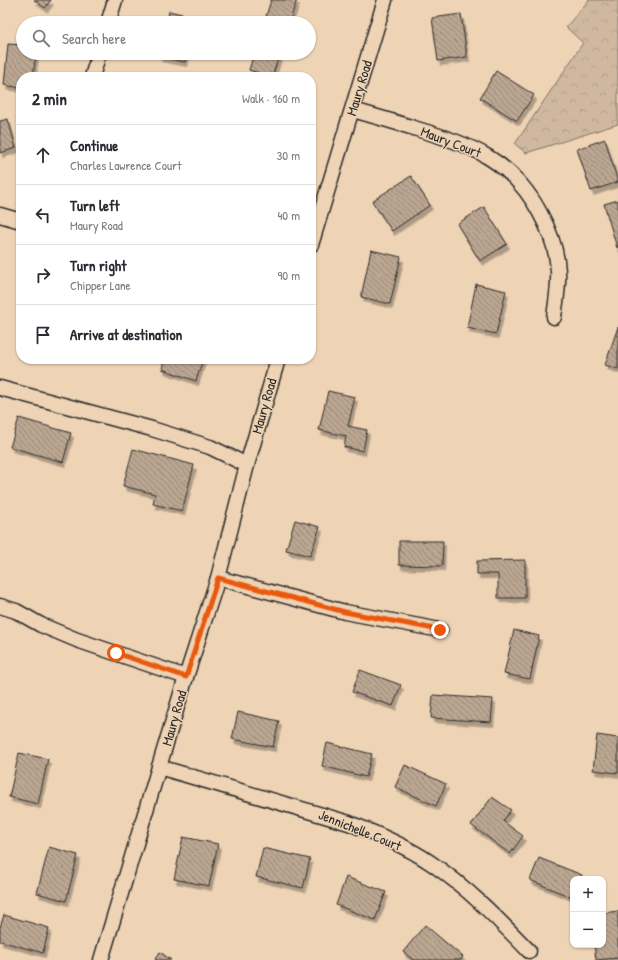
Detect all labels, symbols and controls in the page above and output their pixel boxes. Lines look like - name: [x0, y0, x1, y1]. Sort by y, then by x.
- search box: [16, 16, 316, 60]
- icon: search: [30, 27, 52, 49]
- text: Search here: [62, 28, 126, 49]
- street label: Maury Road: [341, 57, 377, 118]
- text: 2 min: [32, 87, 67, 110]
- text: Walk · 160 m: [242, 89, 300, 107]
- street label: Maury Court: [418, 121, 484, 163]
- text: Continue: [70, 135, 118, 156]
- icon: ahead: [32, 144, 54, 166]
- text: 30 m: [277, 146, 300, 164]
- text: Charles Lawrence Court: [70, 156, 182, 174]
- text: Turn left: [70, 195, 120, 216]
- icon: left: [32, 204, 54, 226]
- text: 40 m: [277, 206, 300, 224]
- text: Maury Road: [70, 216, 123, 234]
- text: Turn right: [70, 255, 126, 276]
- icon: right: [32, 264, 54, 286]
- text: 90 m: [278, 266, 300, 284]
- text: Chipper Lane: [70, 276, 131, 294]
- icon: arrive: [32, 324, 54, 346]
- text: Arrive at destination: [70, 324, 182, 345]
- street label: Maury Road: [247, 375, 282, 436]
- route end: [431, 621, 449, 639]
- route start: [107, 644, 125, 662]
- street label: Maury Road: [157, 687, 192, 748]
- street label: Jennichelle Court: [316, 804, 404, 855]
- map controls: [570, 876, 606, 948]
- button: +: [570, 876, 606, 912]
- button: −: [570, 912, 606, 948]

